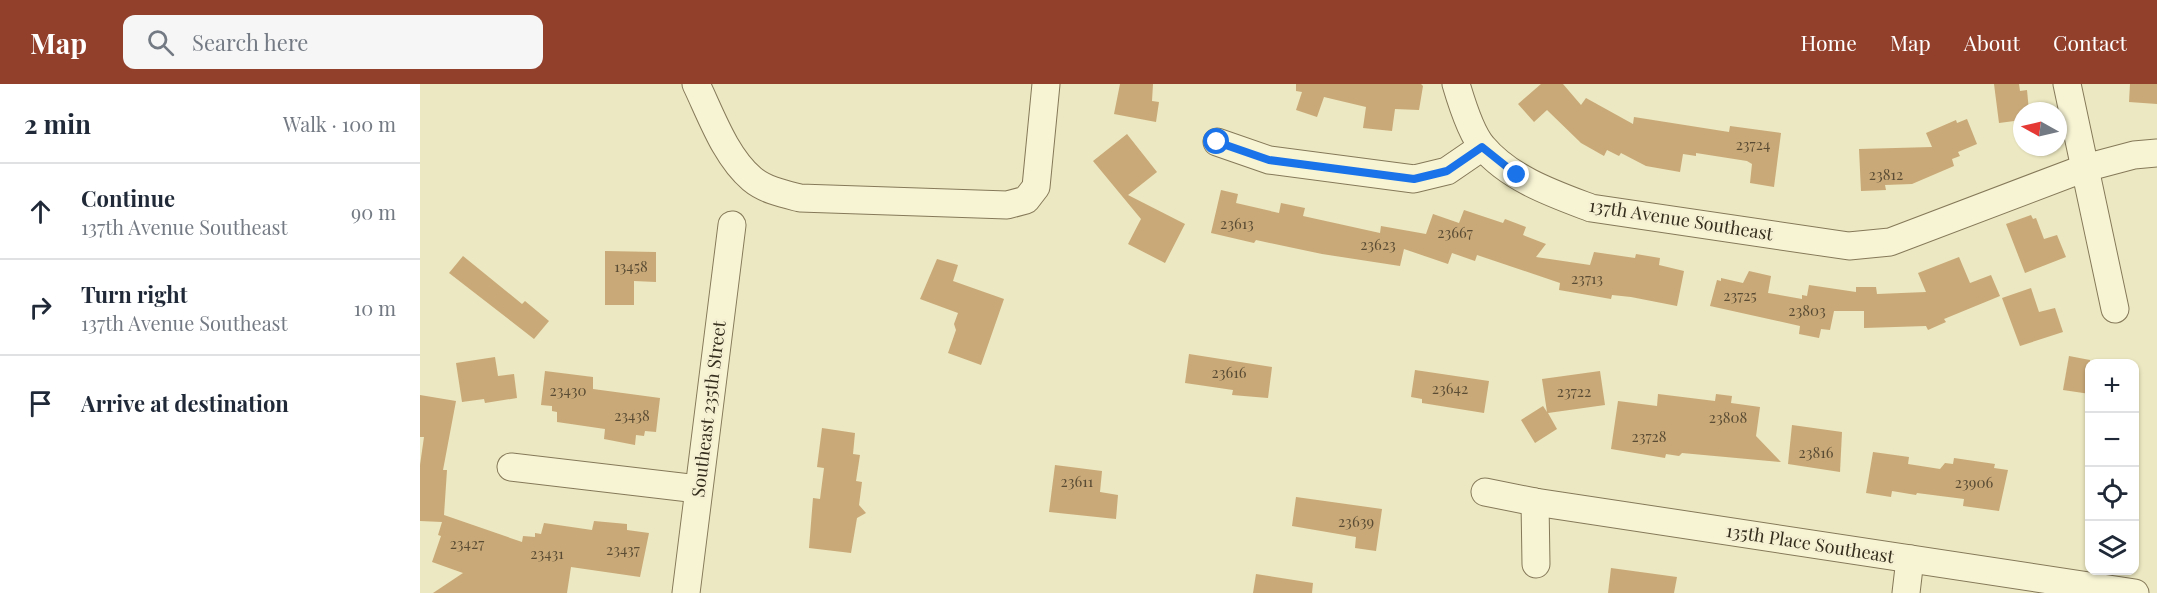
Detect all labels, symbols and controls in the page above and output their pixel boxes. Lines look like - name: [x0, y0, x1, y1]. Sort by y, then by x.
- search box: [123, 15, 543, 69]
- text: Map: [30, 24, 87, 61]
- icon: search: [144, 26, 177, 59]
- text: Search here: [192, 27, 308, 57]
- text: Home: [1801, 28, 1857, 56]
- text: Map: [1890, 28, 1931, 56]
- text: About: [1964, 28, 2020, 56]
- text: Contact: [2053, 28, 2127, 56]
- north arrow: [2013, 102, 2067, 156]
- text: 2 min: [24, 106, 91, 141]
- text: Walk · 100 m: [283, 110, 396, 137]
- route start: [1203, 128, 1229, 154]
- house number: 23724: [1736, 134, 1770, 154]
- route end: [1503, 161, 1529, 187]
- house number: 23812: [1869, 164, 1903, 184]
- text: Continue: [81, 183, 175, 213]
- street label: 137th Avenue Southeast: [1587, 193, 1775, 246]
- icon: ahead: [24, 195, 57, 228]
- text: 90 m: [351, 198, 396, 225]
- text: 137th Avenue Southeast: [81, 213, 288, 240]
- house number: 23613: [1220, 213, 1254, 233]
- house number: 23667: [1437, 222, 1473, 242]
- house number: 23623: [1360, 234, 1396, 254]
- house number: 13458: [614, 256, 648, 276]
- house number: 23713: [1571, 268, 1603, 288]
- text: Turn right: [81, 279, 187, 309]
- house number: 23725: [1723, 285, 1757, 305]
- icon: right: [24, 291, 57, 324]
- text: 10 m: [354, 294, 396, 321]
- house number: 23803: [1788, 300, 1826, 320]
- text: 137th Avenue Southeast: [81, 309, 288, 336]
- street label: Southeast 235th Street: [685, 319, 731, 499]
- map controls: [2085, 359, 2139, 575]
- button: +: [2085, 359, 2139, 413]
- house number: 23616: [1211, 362, 1247, 382]
- house number: 23642: [1432, 378, 1468, 398]
- house number: 23430: [550, 380, 586, 400]
- house number: 23722: [1557, 381, 1591, 401]
- icon: arrive: [24, 387, 57, 420]
- text: Arrive at destination: [81, 388, 289, 418]
- house number: 23438: [614, 405, 650, 425]
- house number: 23808: [1709, 407, 1747, 427]
- button: −: [2085, 413, 2139, 467]
- house number: 23728: [1631, 426, 1667, 446]
- house number: 23816: [1798, 442, 1834, 462]
- button: locate: [2085, 467, 2139, 521]
- house number: 23611: [1061, 471, 1094, 491]
- house number: 23906: [1955, 472, 1993, 492]
- house number: 23639: [1338, 511, 1374, 531]
- street label: 135th Place Southeast: [1724, 518, 1896, 568]
- button: layers: [2085, 521, 2139, 575]
- house number: 23427: [450, 533, 484, 553]
- house number: 23437: [606, 539, 640, 559]
- house number: 23431: [530, 543, 564, 563]

